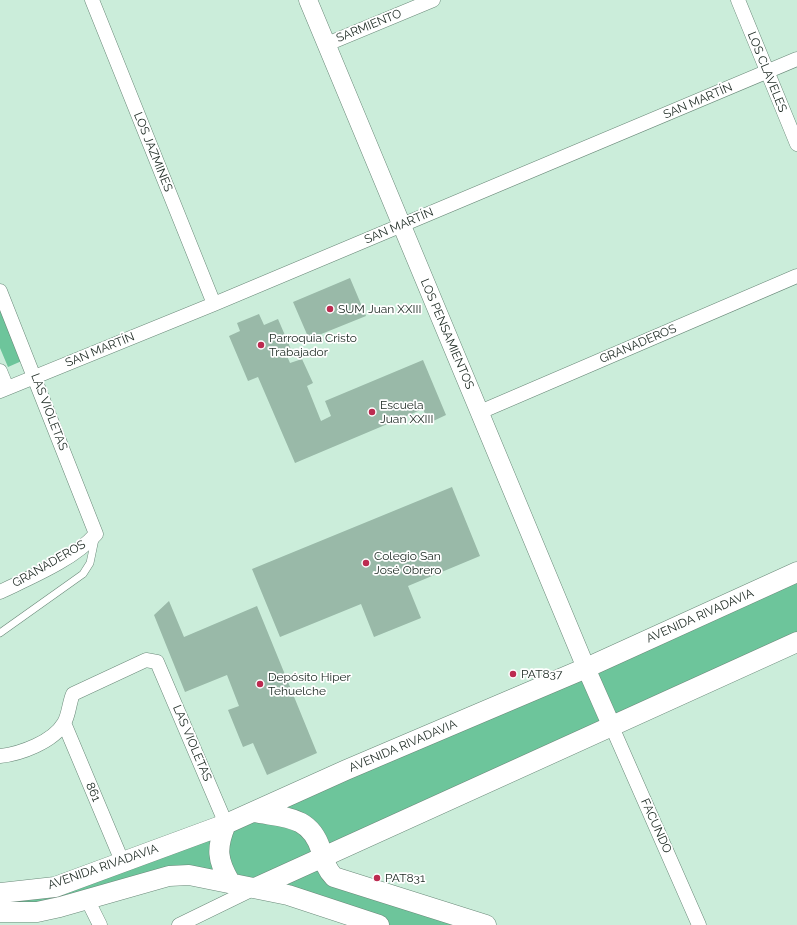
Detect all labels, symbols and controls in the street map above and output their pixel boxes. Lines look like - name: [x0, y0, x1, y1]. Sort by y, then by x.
- street label: SARMIENTO: [334, 6, 404, 46]
- street label: LOS CLAVELES: [744, 30, 790, 114]
- street label: SAN MARTÍN: [661, 80, 735, 122]
- street label: LOS JAZMINES: [130, 110, 176, 194]
- street label: SAN MARTÍN: [362, 205, 436, 247]
- street label: LOS PENSAMIENTOS: [417, 277, 477, 391]
- place label: SUM Juan XXIII: [338, 302, 421, 316]
- marker: SUM Juan XXIII: [325, 304, 335, 314]
- street label: GRANADEROS: [597, 321, 679, 367]
- street label: SAN MARTÍN: [63, 330, 137, 370]
- place label: Parroquia Cristo Trabajador: [269, 331, 357, 359]
- marker: Parroquia Cristo Trabajador: [256, 340, 266, 350]
- street label: LAS VIOLETAS: [28, 371, 70, 453]
- place label: Escuela Juan XXIII: [380, 398, 434, 426]
- marker: Escuela Juan XXIII: [367, 407, 377, 417]
- street label: GRANADEROS: [10, 537, 88, 591]
- place label: Colegio San José Obrero: [374, 549, 441, 577]
- marker: Colegio San José Obrero: [361, 558, 371, 568]
- street label: AVENIDA RIVADAVIA: [644, 586, 756, 646]
- place label: PAT837: [521, 667, 562, 681]
- marker: PAT837: [508, 669, 518, 679]
- place label: Depósito Hiper Tehuelche: [268, 670, 351, 698]
- marker: Depósito Hiper Tehuelche: [255, 679, 265, 689]
- street label: LAS VIOLETAS: [169, 703, 215, 783]
- street label: AVENIDA RIVADAVIA: [347, 717, 459, 775]
- street label: 861: [83, 780, 103, 804]
- street label: FACUNDO: [638, 796, 674, 856]
- street label: AVENIDA RIVADAVIA: [46, 841, 160, 893]
- place label: PAT831: [385, 871, 425, 885]
- marker: PAT831: [372, 873, 382, 883]

